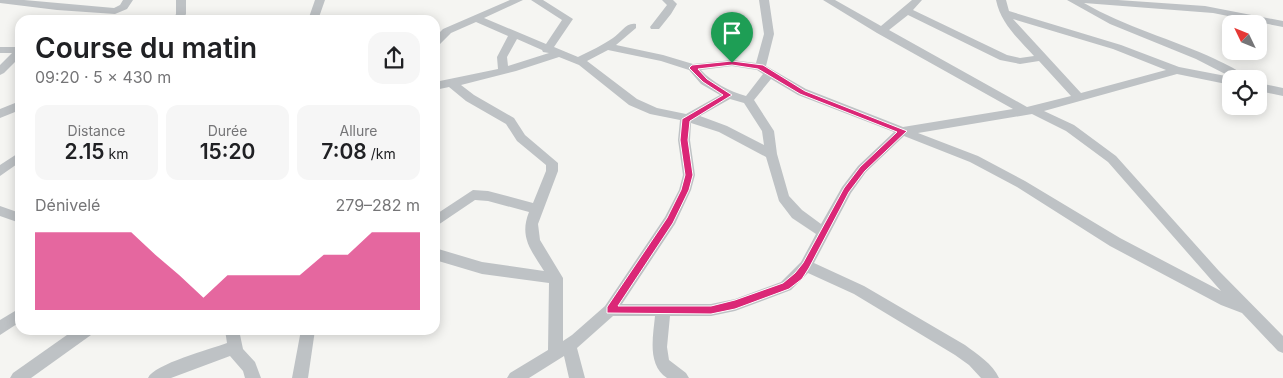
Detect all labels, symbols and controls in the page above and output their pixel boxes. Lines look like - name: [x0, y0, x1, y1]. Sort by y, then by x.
- pin: [711, 12, 753, 63]
- north arrow: [1222, 15, 1268, 60]
- map controls: [1222, 15, 1267, 115]
- icon: arrive: [718, 19, 746, 47]
- text: Course du matin: [35, 31, 257, 65]
- button: share: [368, 32, 420, 84]
- text: 09:20 · 5 × 430 m: [35, 67, 171, 87]
- button: locate: [1222, 70, 1267, 115]
- text: Distance: [68, 122, 125, 139]
- text: Durée: [208, 122, 247, 139]
- text: Allure: [340, 122, 377, 139]
- text: 2.15: [65, 139, 105, 164]
- text: 15:20: [200, 139, 255, 164]
- text: 7:08: [321, 139, 367, 164]
- text: km: [105, 145, 128, 162]
- text: /km: [367, 145, 396, 162]
- text: Dénivelé: [35, 195, 100, 215]
- text: 279–282 m: [335, 195, 420, 215]

